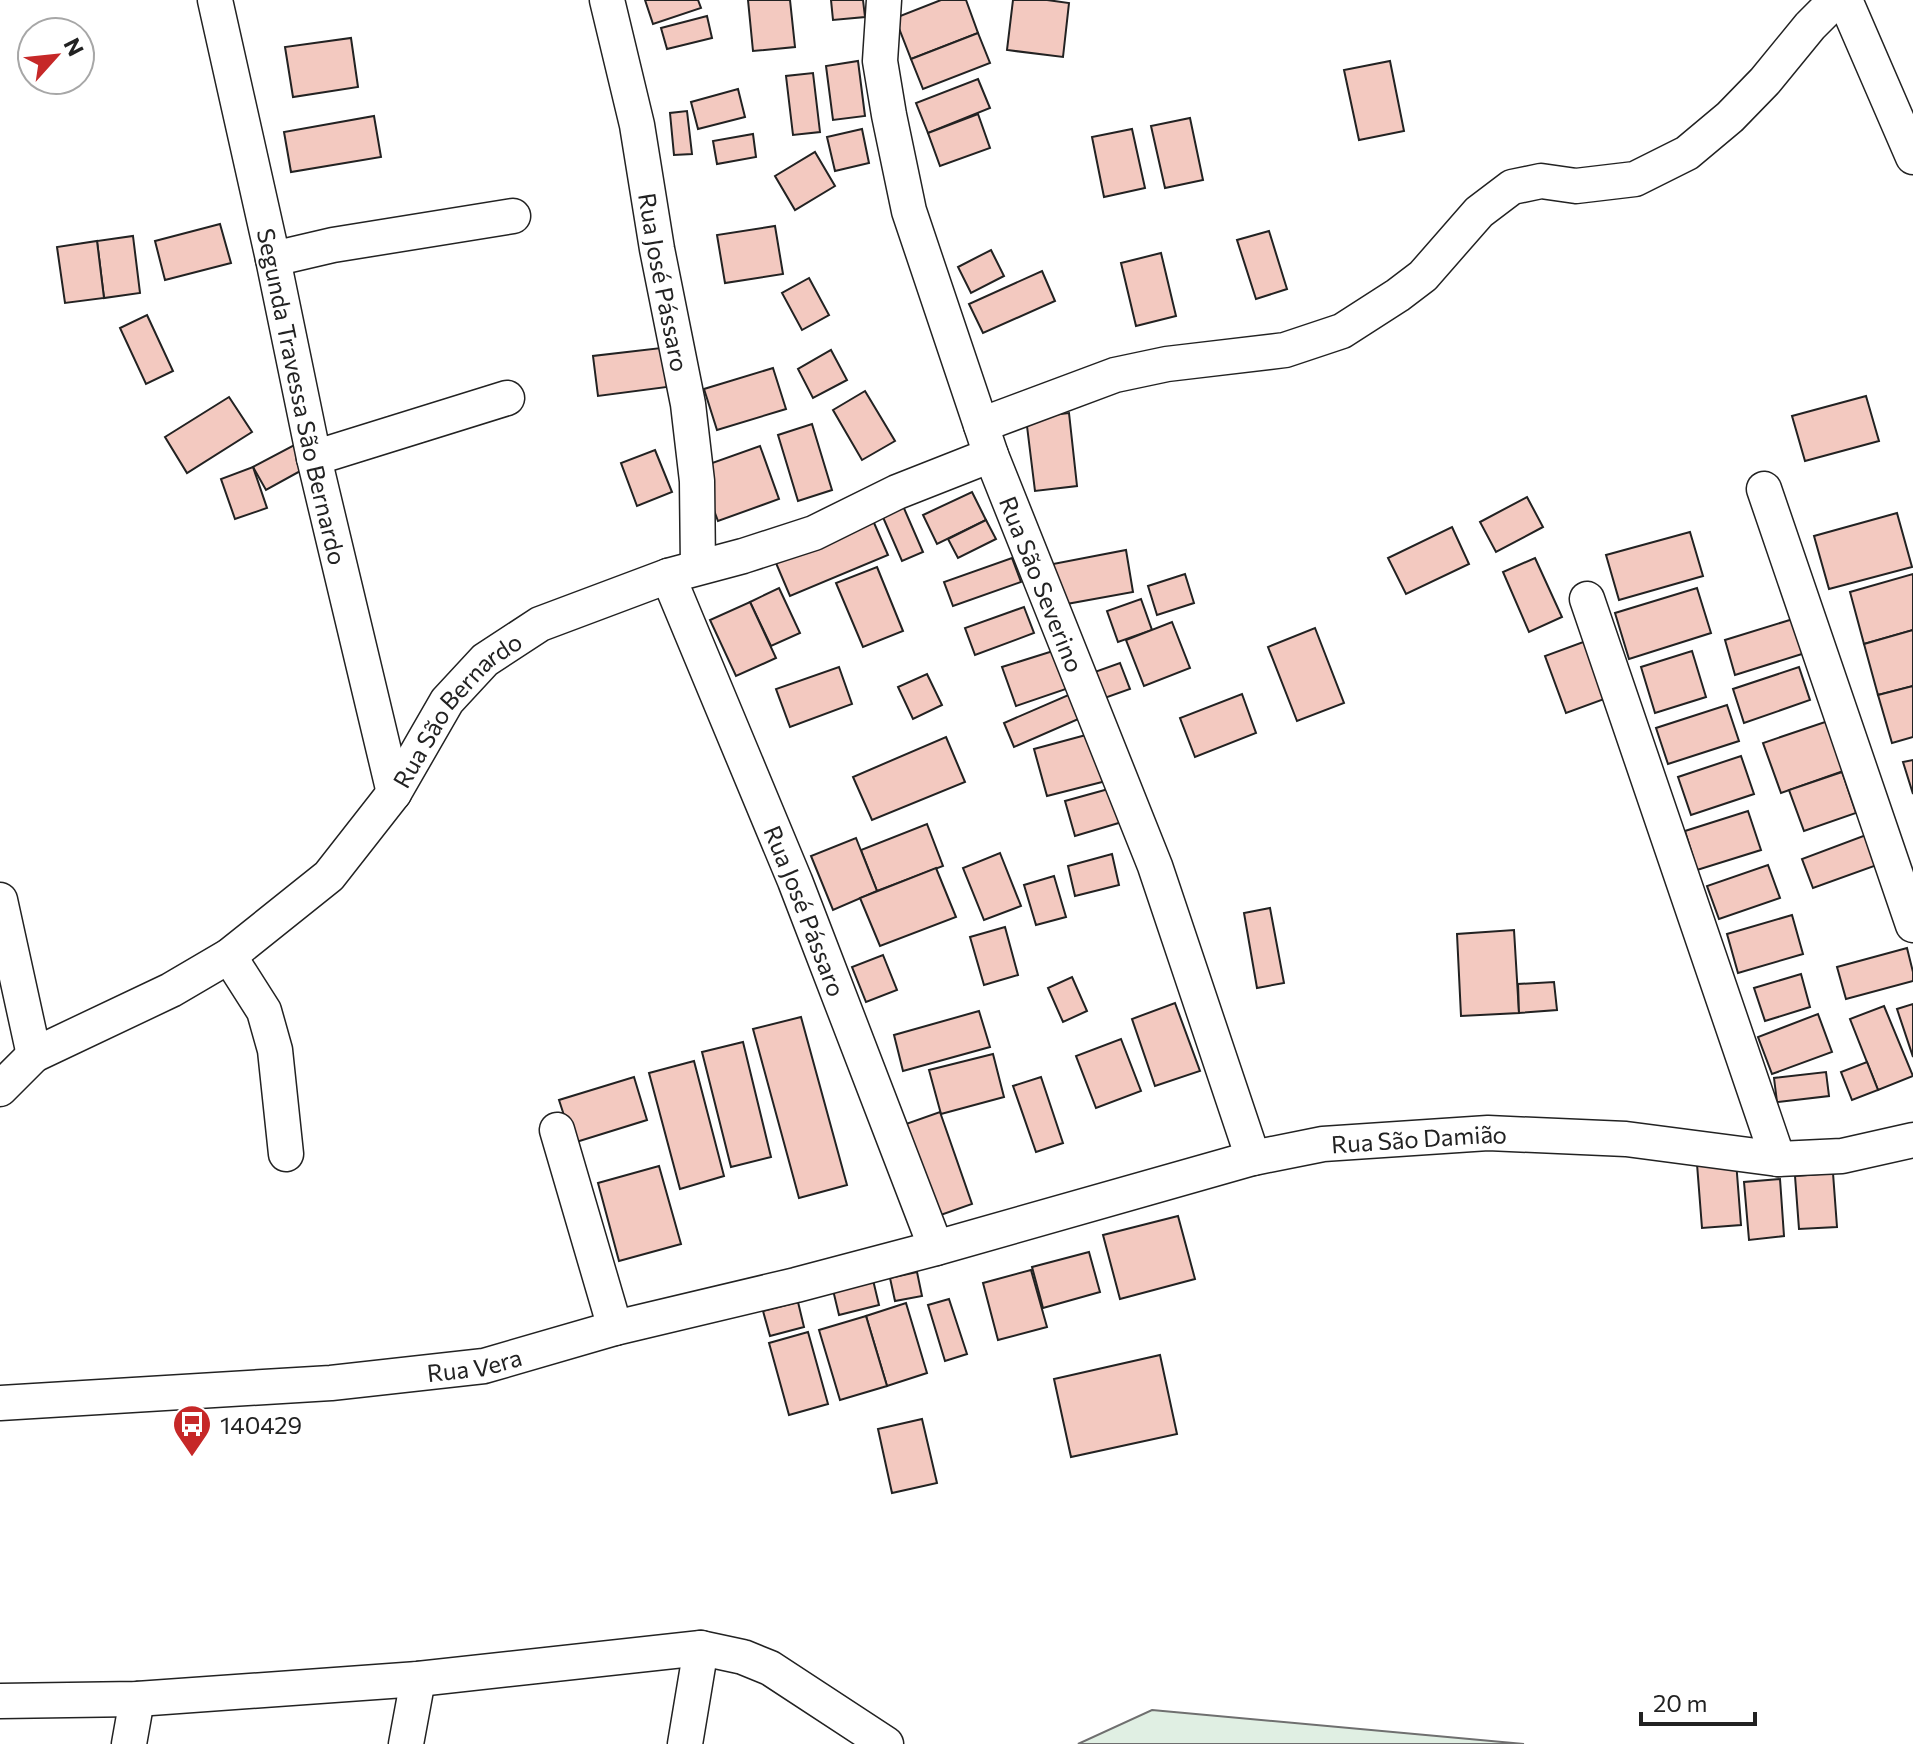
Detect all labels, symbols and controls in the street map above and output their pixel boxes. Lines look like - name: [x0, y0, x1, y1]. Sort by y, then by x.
- north arrow: [16, 16, 96, 96]
- text: N: [58, 33, 90, 60]
- street label: Rua José Pássaro: [634, 191, 696, 374]
- street label: Segunda Travessa São Bernardo: [252, 225, 353, 568]
- street label: Rua São Severino: [994, 492, 1090, 676]
- street label: Rua São Bernardo: [386, 626, 527, 793]
- street label: Rua José Pássaro: [759, 821, 852, 1000]
- street label: Rua São Damião: [1330, 1118, 1508, 1158]
- street label: Rua Vera: [425, 1341, 525, 1387]
- bus stop icon: 140429: [171, 1403, 213, 1458]
- place label: 140429: [220, 1410, 302, 1439]
- scale bar: [1641, 1676, 1755, 1726]
- text: 20 m: [1653, 1688, 1707, 1717]

